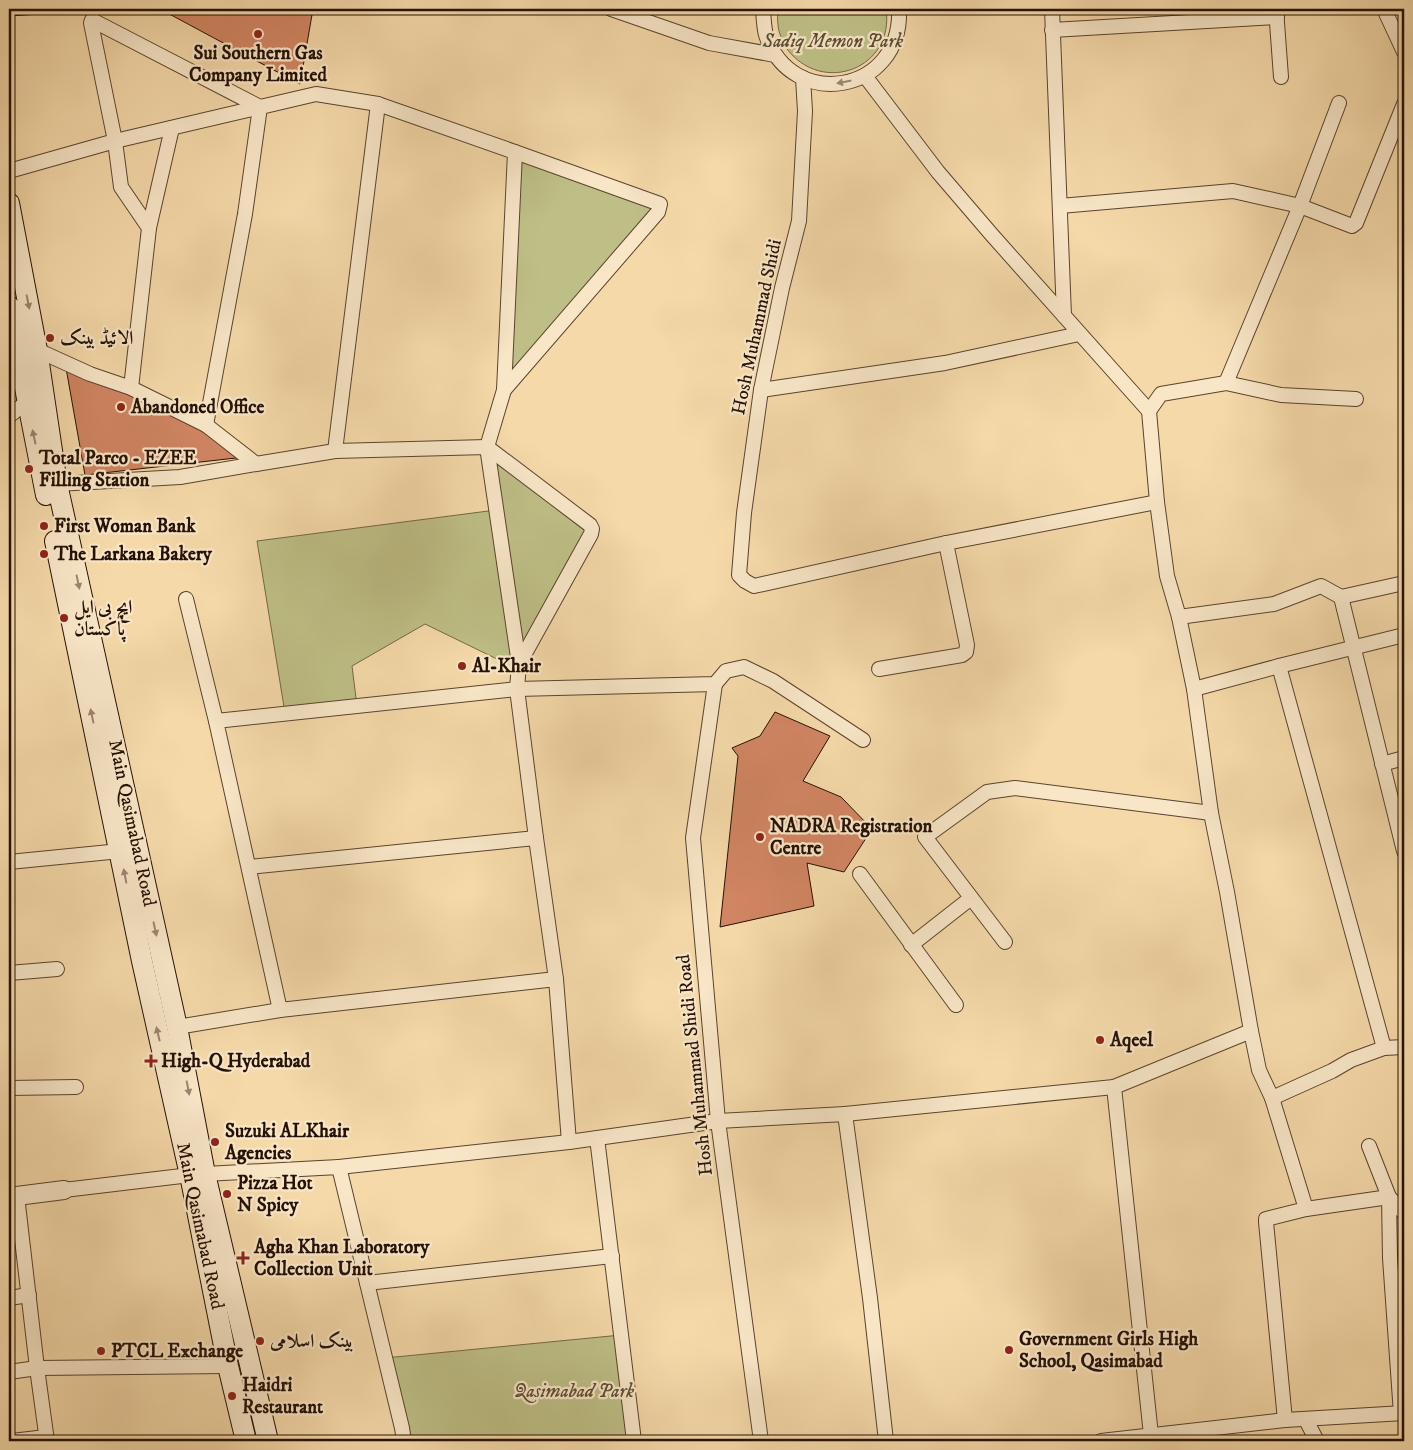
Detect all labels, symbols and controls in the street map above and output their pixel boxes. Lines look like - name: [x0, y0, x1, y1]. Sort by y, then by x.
- marker: Sui Southern Gas Company Limited: [252, 28, 264, 40]
- park label: Sadiq Memon Park: [762, 30, 903, 54]
- place label: Sui Southern Gas Company Limited: [189, 42, 327, 87]
- one-way arrow: [836, 78, 852, 86]
- street label: Hosh Muhammad Shidi: [727, 237, 787, 417]
- one-way arrow: [24, 294, 32, 310]
- place label: الائیڈ بینک: [60, 327, 133, 350]
- marker: الائیڈ بینک: [44, 332, 56, 344]
- place label: Abandoned Office: [130, 396, 264, 419]
- marker: Abandoned Office: [115, 401, 127, 413]
- one-way arrow: [30, 430, 38, 445]
- place label: Total Parco - EZEE Filling Station: [38, 447, 197, 492]
- marker: Total Parco - EZEE Filling Station: [23, 463, 35, 475]
- place label: First Woman Bank: [54, 515, 196, 538]
- marker: First Woman Bank: [38, 520, 50, 532]
- place label: The Larkana Bakery: [53, 543, 213, 566]
- marker: The Larkana Bakery: [38, 548, 50, 560]
- one-way arrow: [75, 575, 83, 591]
- place label: ایچ بی ایل پاکستان: [74, 596, 132, 643]
- marker: ایچ بی ایل پاکستان: [58, 612, 70, 624]
- place label: Al-Khair: [471, 655, 542, 678]
- marker: Al-Khair: [456, 660, 468, 672]
- one-way arrow: [87, 708, 95, 724]
- street label: Main Qasimabad Road: [103, 737, 161, 909]
- place label: NADRA Registration Centre: [770, 815, 933, 860]
- marker: NADRA Registration Centre: [754, 831, 766, 843]
- one-way arrow: [120, 867, 128, 883]
- one-way arrow: [151, 921, 159, 936]
- street label: Hosh Muhammad Shidi Road: [672, 953, 718, 1177]
- one-way arrow: [154, 1027, 162, 1042]
- place label: Aqeel: [1109, 1029, 1153, 1053]
- marker: Aqeel: [1094, 1034, 1106, 1046]
- place label: High-Q Hyderabad: [161, 1050, 311, 1073]
- marker: High-Q Hyderabad: [145, 1055, 157, 1067]
- one-way arrow: [185, 1080, 193, 1096]
- place label: Suzuki ALKhair Agencies: [224, 1120, 350, 1165]
- marker: Suzuki ALKhair Agencies: [209, 1136, 221, 1148]
- street label: Main Qasimabad Road: [171, 1140, 229, 1312]
- place label: Pizza Hot N Spicy: [237, 1172, 313, 1217]
- marker: Pizza Hot N Spicy: [221, 1188, 233, 1200]
- place label: Agha Khan Laboratory Collection Unit: [253, 1236, 430, 1281]
- marker: Agha Khan Laboratory Collection Unit: [236, 1251, 250, 1265]
- place label: Government Girls High School, Qasimabad: [1019, 1328, 1199, 1373]
- place label: بینک اسلامی: [269, 1330, 354, 1353]
- marker: بینک اسلامی: [254, 1335, 266, 1347]
- place label: PTCL Exchange: [111, 1340, 243, 1363]
- marker: Government Girls High School, Qasimabad: [1003, 1344, 1015, 1356]
- marker: PTCL Exchange: [95, 1345, 107, 1357]
- place label: Haidri Restaurant: [242, 1374, 324, 1419]
- park label: Qasimabad Park: [514, 1380, 634, 1403]
- marker: Haidri Restaurant: [226, 1390, 238, 1402]

